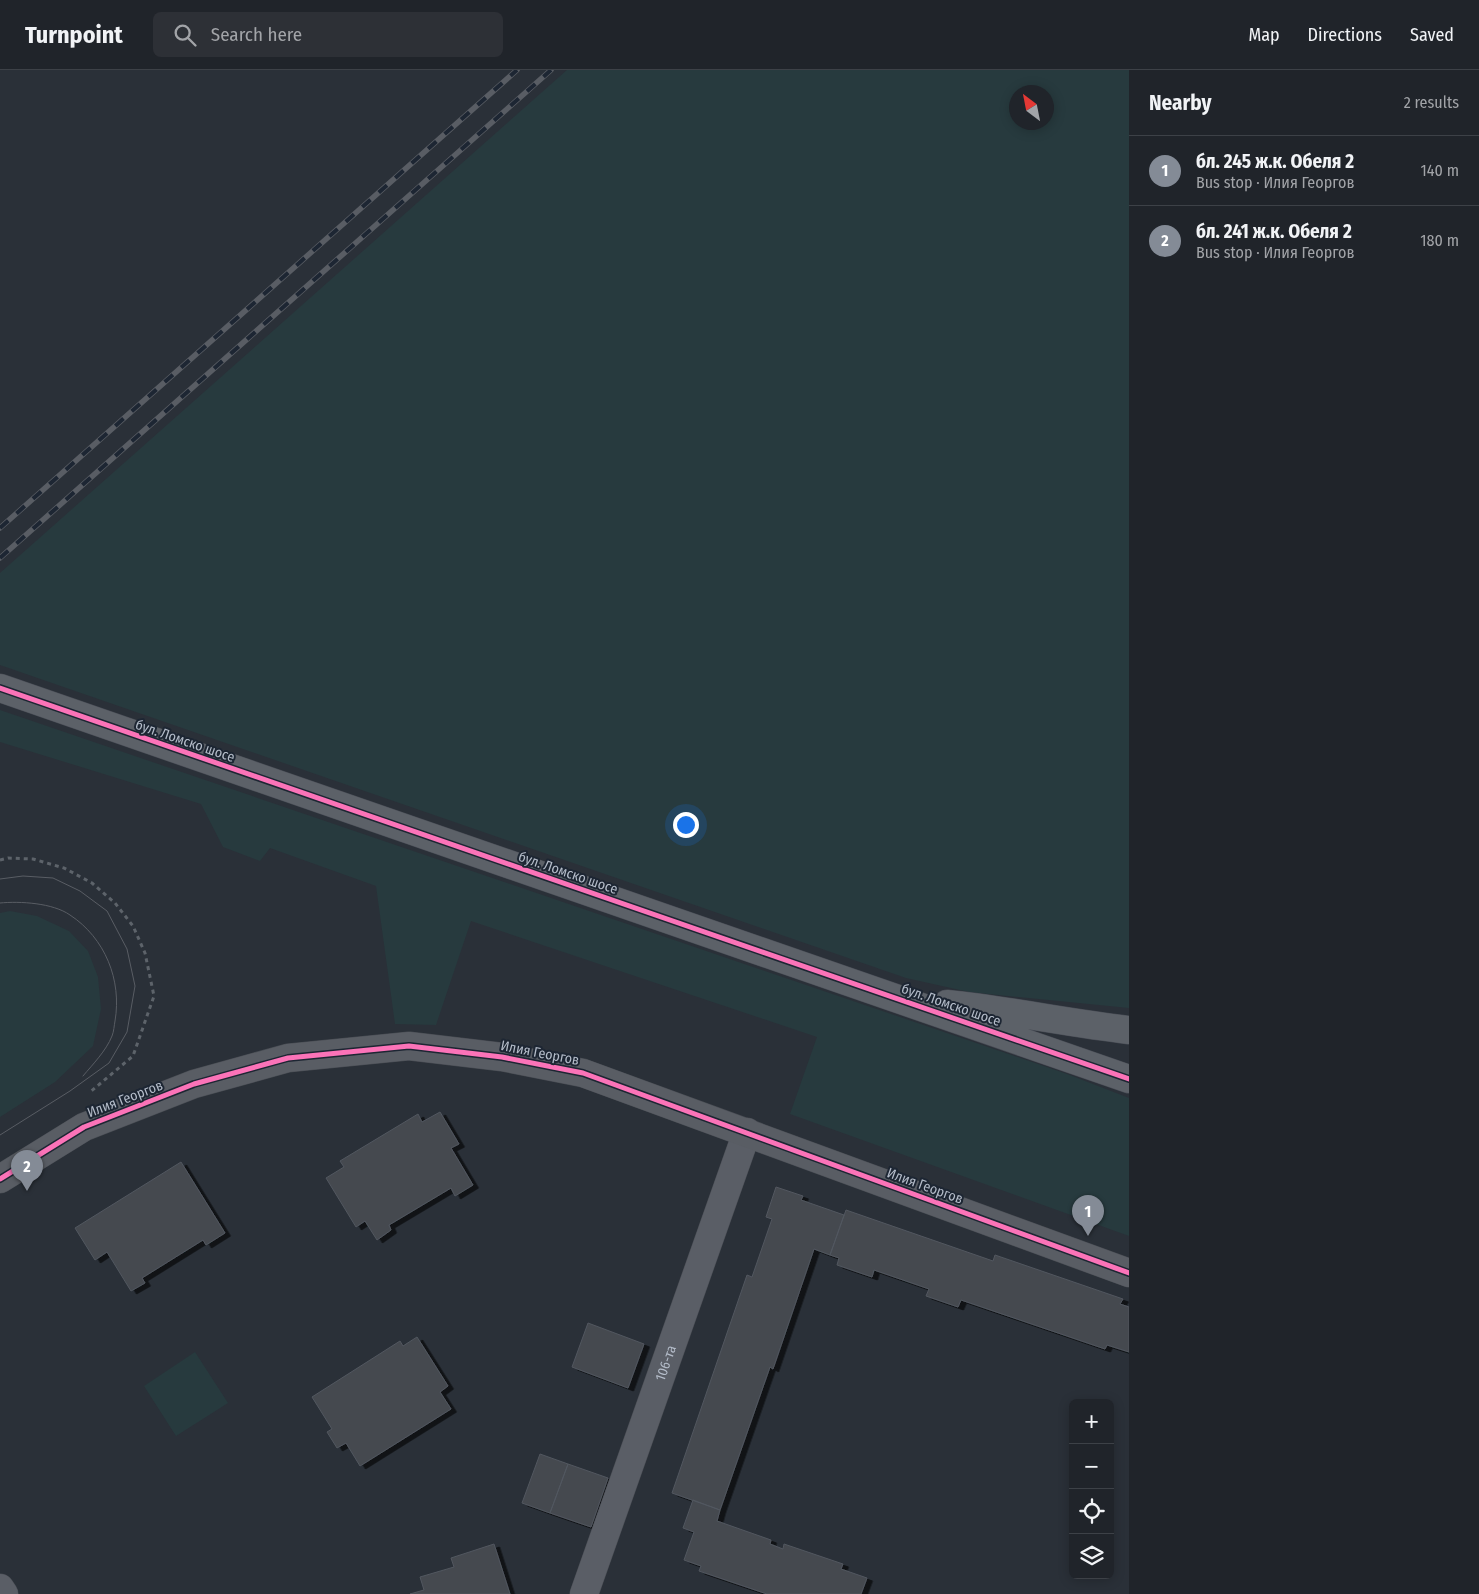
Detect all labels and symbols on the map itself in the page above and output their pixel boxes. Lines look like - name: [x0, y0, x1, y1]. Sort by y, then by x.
- north arrow: [1009, 85, 1054, 130]
- street label: бул. Ломско шосе: [133, 716, 237, 766]
- your location: [673, 812, 699, 838]
- street label: бул. Ломско шосе: [516, 848, 620, 898]
- street label: бул. Ломско шосе: [899, 980, 1003, 1030]
- street label: Илия Георгов: [499, 1037, 581, 1069]
- street label: Илия Георгов: [85, 1077, 165, 1121]
- pin: 2: [11, 1150, 43, 1191]
- street label: Илия Георгов: [885, 1164, 965, 1208]
- pin: 1: [1072, 1195, 1104, 1236]
- street label: 106-та: [651, 1343, 680, 1383]

